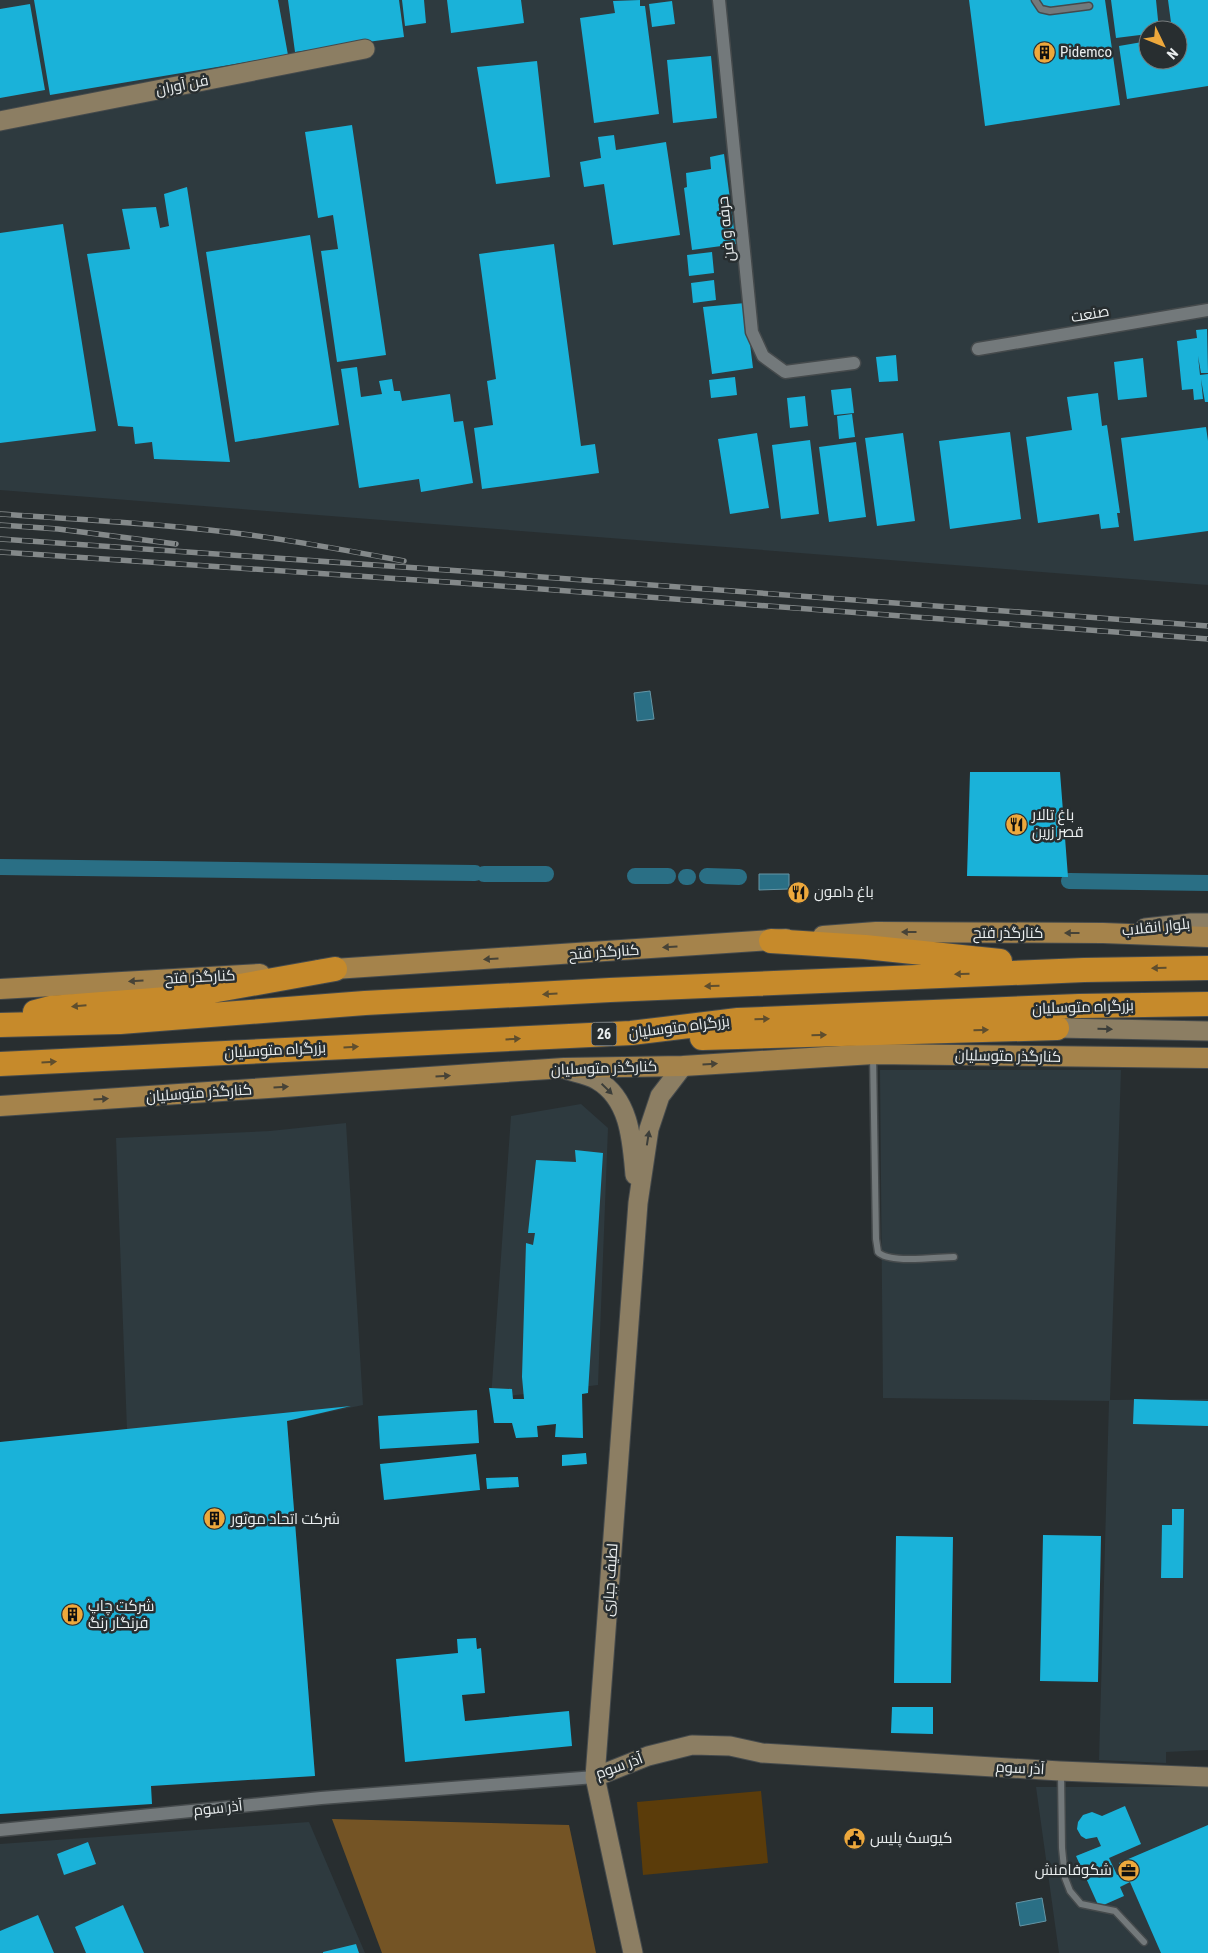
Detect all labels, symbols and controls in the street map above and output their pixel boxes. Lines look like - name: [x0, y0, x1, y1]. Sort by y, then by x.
- north arrow: [1138, 20, 1188, 70]
- building icon: Pidemco: [1032, 40, 1056, 64]
- place label: Pidemco: [1060, 43, 1112, 61]
- text: N: [1164, 45, 1181, 62]
- street label: فن آوران: [154, 71, 210, 100]
- street label: حرفه و فن: [714, 196, 739, 262]
- street label: صنعت: [1069, 302, 1111, 326]
- place label: باغ تالار قصر زرین: [1031, 806, 1084, 842]
- restaurant icon: باغ تالار قصر زرین: [1004, 812, 1028, 836]
- restaurant icon: باغ دامون: [786, 880, 810, 904]
- place label: باغ دامون: [814, 883, 874, 903]
- street label: بلوار انقلاب: [1121, 914, 1191, 940]
- street label: کنارگذر فتح: [973, 924, 1043, 944]
- one-way arrow: [901, 928, 917, 936]
- one-way arrow: [1064, 929, 1080, 937]
- street label: کنارگذر فتح: [568, 941, 640, 965]
- one-way arrow: [662, 944, 678, 952]
- one-way arrow: [482, 956, 498, 964]
- one-way arrow: [1151, 965, 1167, 973]
- street label: کنارگذر فتح: [164, 966, 236, 990]
- one-way arrow: [954, 971, 970, 979]
- one-way arrow: [128, 977, 144, 985]
- one-way arrow: [704, 982, 720, 990]
- one-way arrow: [542, 990, 558, 998]
- street label: بزرگراه متوسلیان: [1032, 996, 1134, 1019]
- one-way arrow: [70, 1002, 86, 1010]
- street label: بزرگراه متوسلیان: [627, 1012, 731, 1043]
- one-way arrow: [754, 1015, 770, 1023]
- road number: 26: [592, 1022, 616, 1046]
- one-way arrow: [1098, 1025, 1114, 1033]
- one-way arrow: [974, 1026, 990, 1034]
- one-way arrow: [811, 1031, 827, 1039]
- one-way arrow: [505, 1034, 521, 1042]
- street label: بزرگراه متوسلیان: [224, 1038, 326, 1063]
- one-way arrow: [343, 1042, 359, 1050]
- street label: کنارگذر متوسلیان: [955, 1046, 1061, 1067]
- one-way arrow: [41, 1057, 57, 1065]
- street label: کنارگذر متوسلیان: [551, 1057, 657, 1080]
- one-way arrow: [702, 1060, 718, 1068]
- one-way arrow: [435, 1072, 451, 1080]
- street label: کنارگذر متوسلیان: [145, 1080, 253, 1107]
- one-way arrow: [273, 1083, 289, 1091]
- one-way arrow: [601, 1083, 613, 1095]
- one-way arrow: [93, 1095, 109, 1103]
- one-way arrow: [644, 1130, 652, 1146]
- building icon: شرکت اتحاد موتور: [203, 1507, 227, 1531]
- place label: شرکت اتحاد موتور: [230, 1510, 340, 1528]
- street label: لطیف جباری: [598, 1543, 623, 1617]
- place label: شرکت چاپ فرنگار رنگ: [88, 1597, 154, 1632]
- building icon: شرکت چاپ فرنگار رنگ: [60, 1603, 84, 1627]
- street label: آذر سوم: [593, 1749, 646, 1784]
- street label: آذر سوم: [995, 1758, 1045, 1779]
- street label: آذر سوم: [193, 1796, 243, 1821]
- public building icon: کیوسک پلیس: [842, 1826, 866, 1850]
- place label: کیوسک پلیس: [870, 1829, 952, 1848]
- office icon: شکوفامنش: [1116, 1858, 1140, 1882]
- place label: شکوفامنش: [1035, 1861, 1112, 1880]

